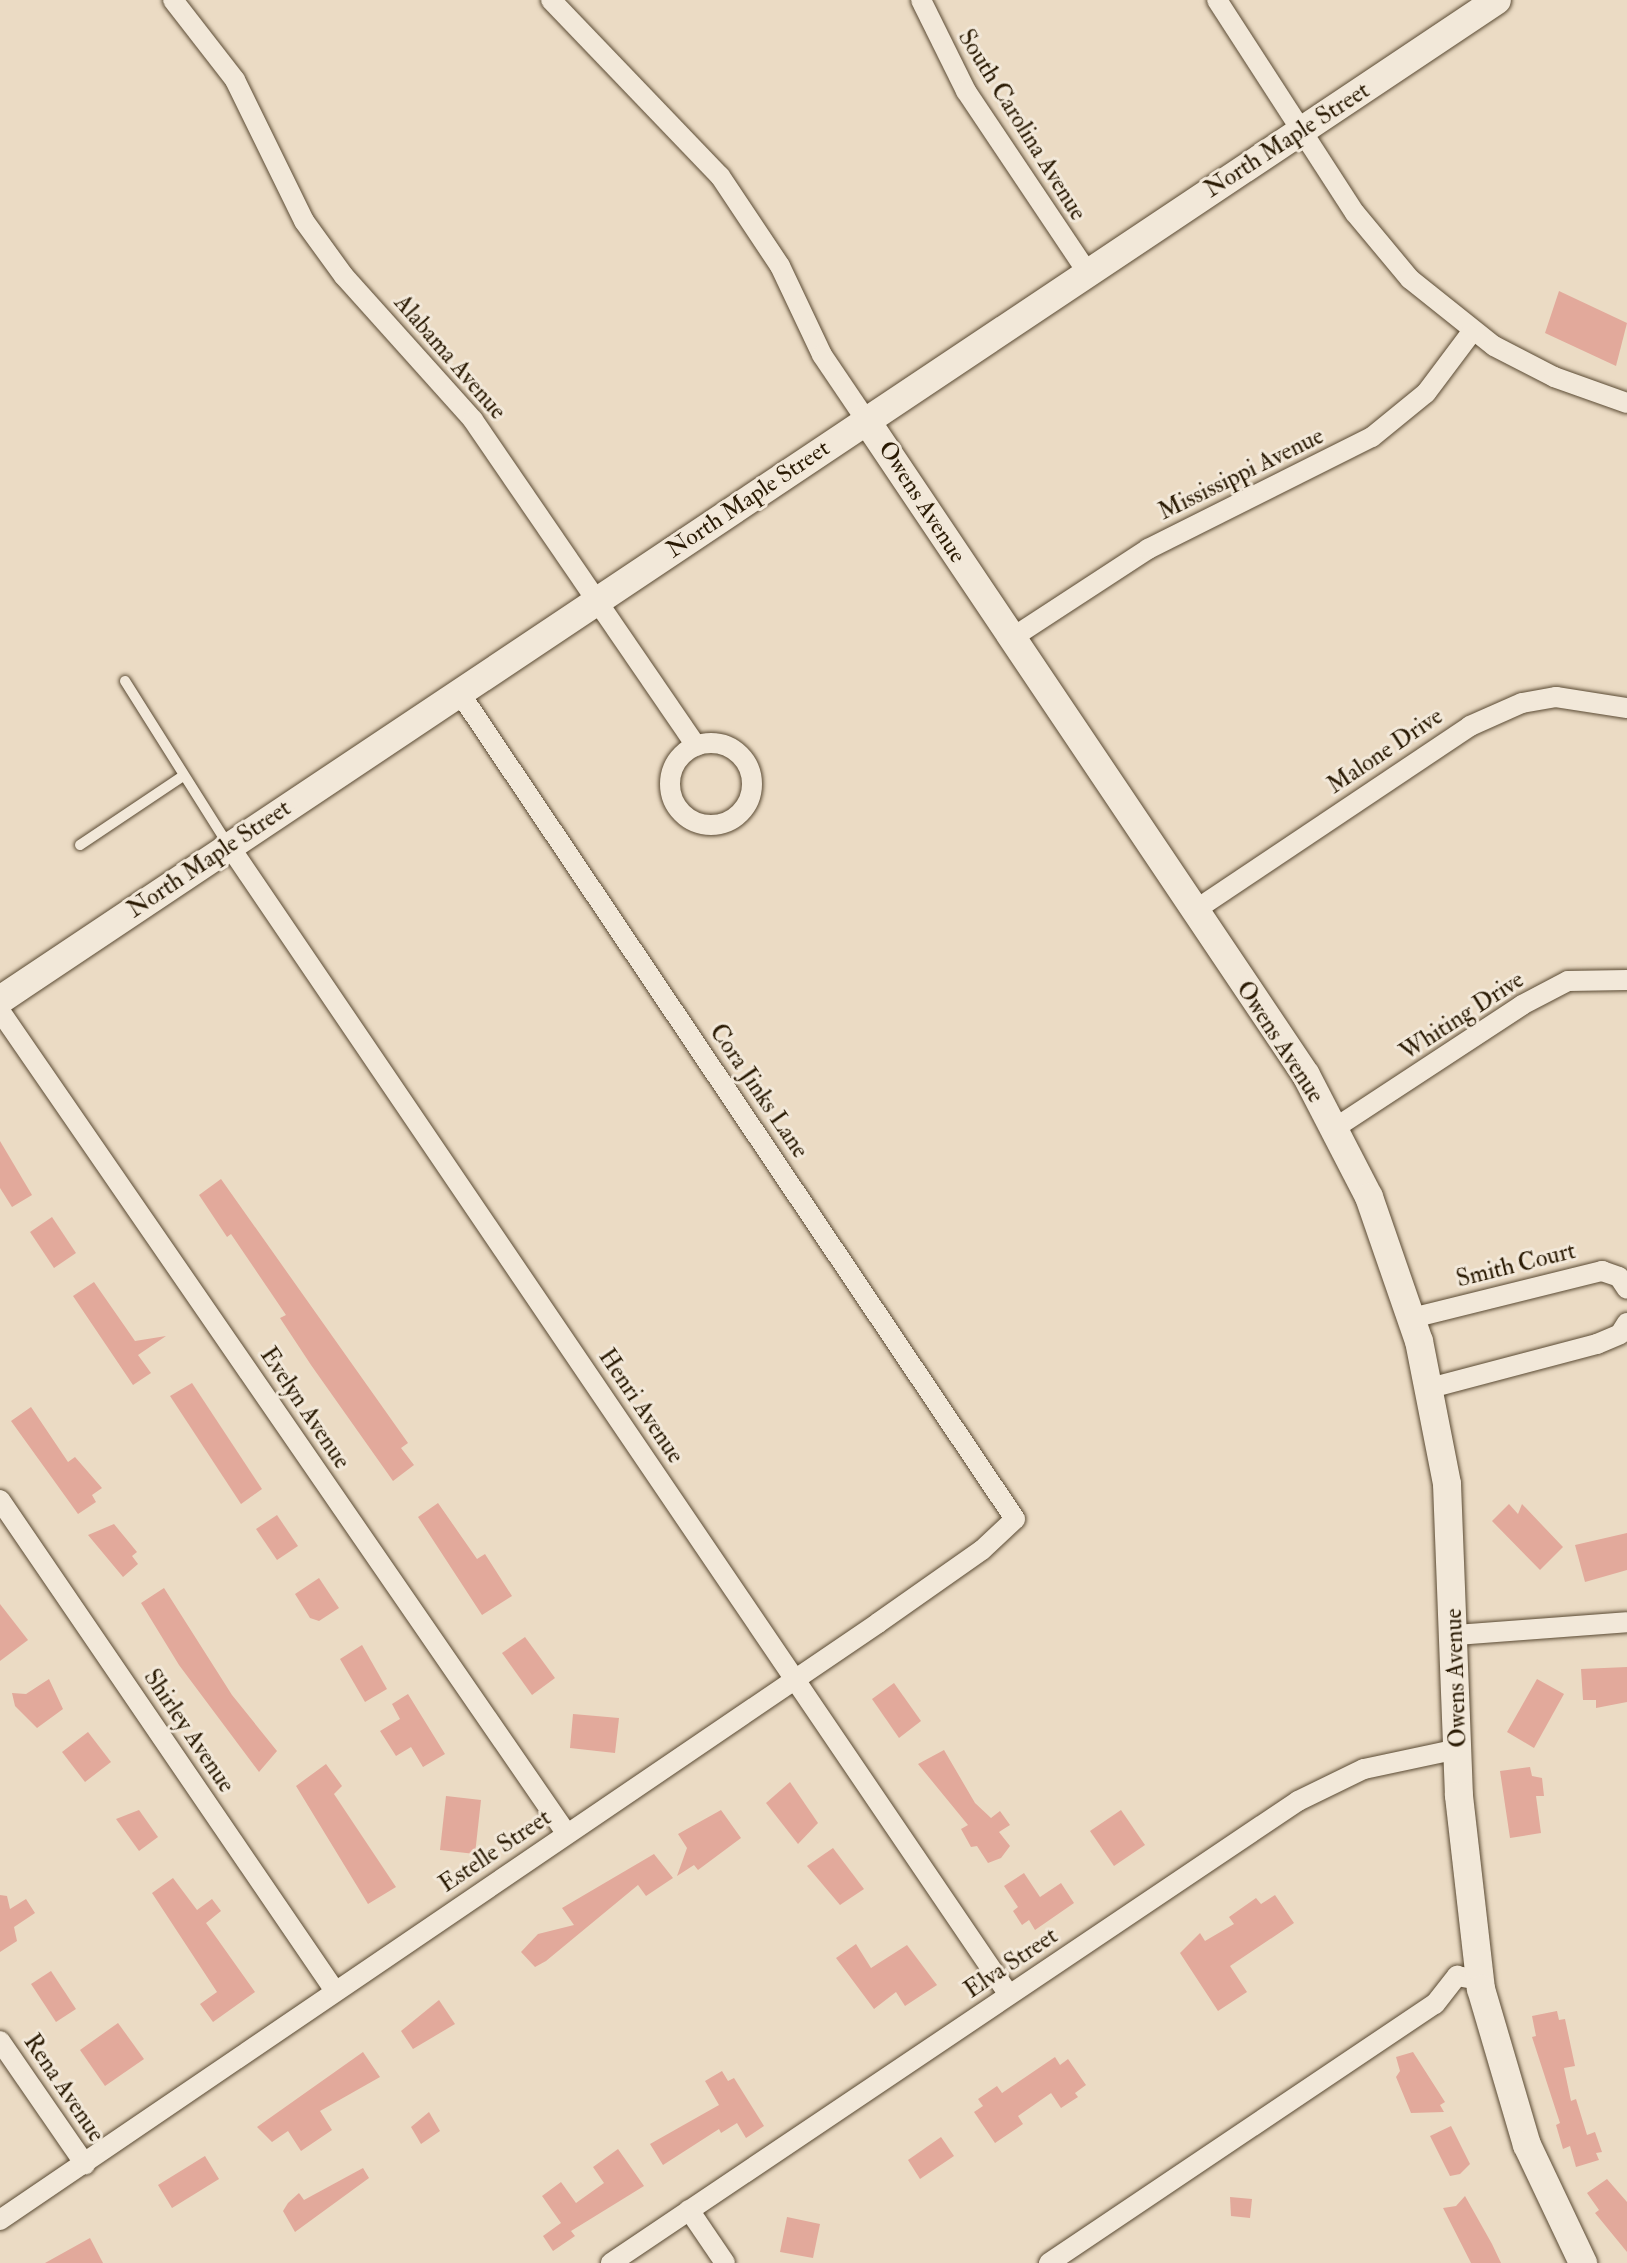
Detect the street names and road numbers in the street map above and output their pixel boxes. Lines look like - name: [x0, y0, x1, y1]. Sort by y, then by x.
- street label: South Carolina Avenue: [952, 24, 1092, 226]
- street label: North Maple Street: [1199, 76, 1375, 204]
- street label: Alabama Avenue: [388, 289, 512, 425]
- street label: Mississippi Avenue: [1154, 422, 1328, 526]
- street label: North Maple Street: [661, 434, 835, 564]
- street label: Owens Avenue: [872, 436, 972, 568]
- street label: Malone Drive: [1322, 702, 1448, 800]
- street label: North Maple Street: [122, 794, 296, 924]
- street label: Whiting Drive: [1395, 965, 1529, 1067]
- street label: Owens Avenue: [1230, 976, 1330, 1108]
- street label: Cora Jinks Lane: [704, 1018, 814, 1164]
- street label: Smith Court: [1453, 1236, 1579, 1294]
- street label: Evelyn Avenue: [254, 1342, 356, 1474]
- street label: Henri Avenue: [592, 1343, 690, 1469]
- street label: Owens Avenue: [1439, 1608, 1473, 1748]
- street label: Shirley Avenue: [137, 1664, 241, 1798]
- street label: Estelle Street: [434, 1803, 556, 1899]
- street label: Elva Street: [959, 1921, 1063, 2005]
- street label: Rena Avenue: [17, 2029, 111, 2147]

